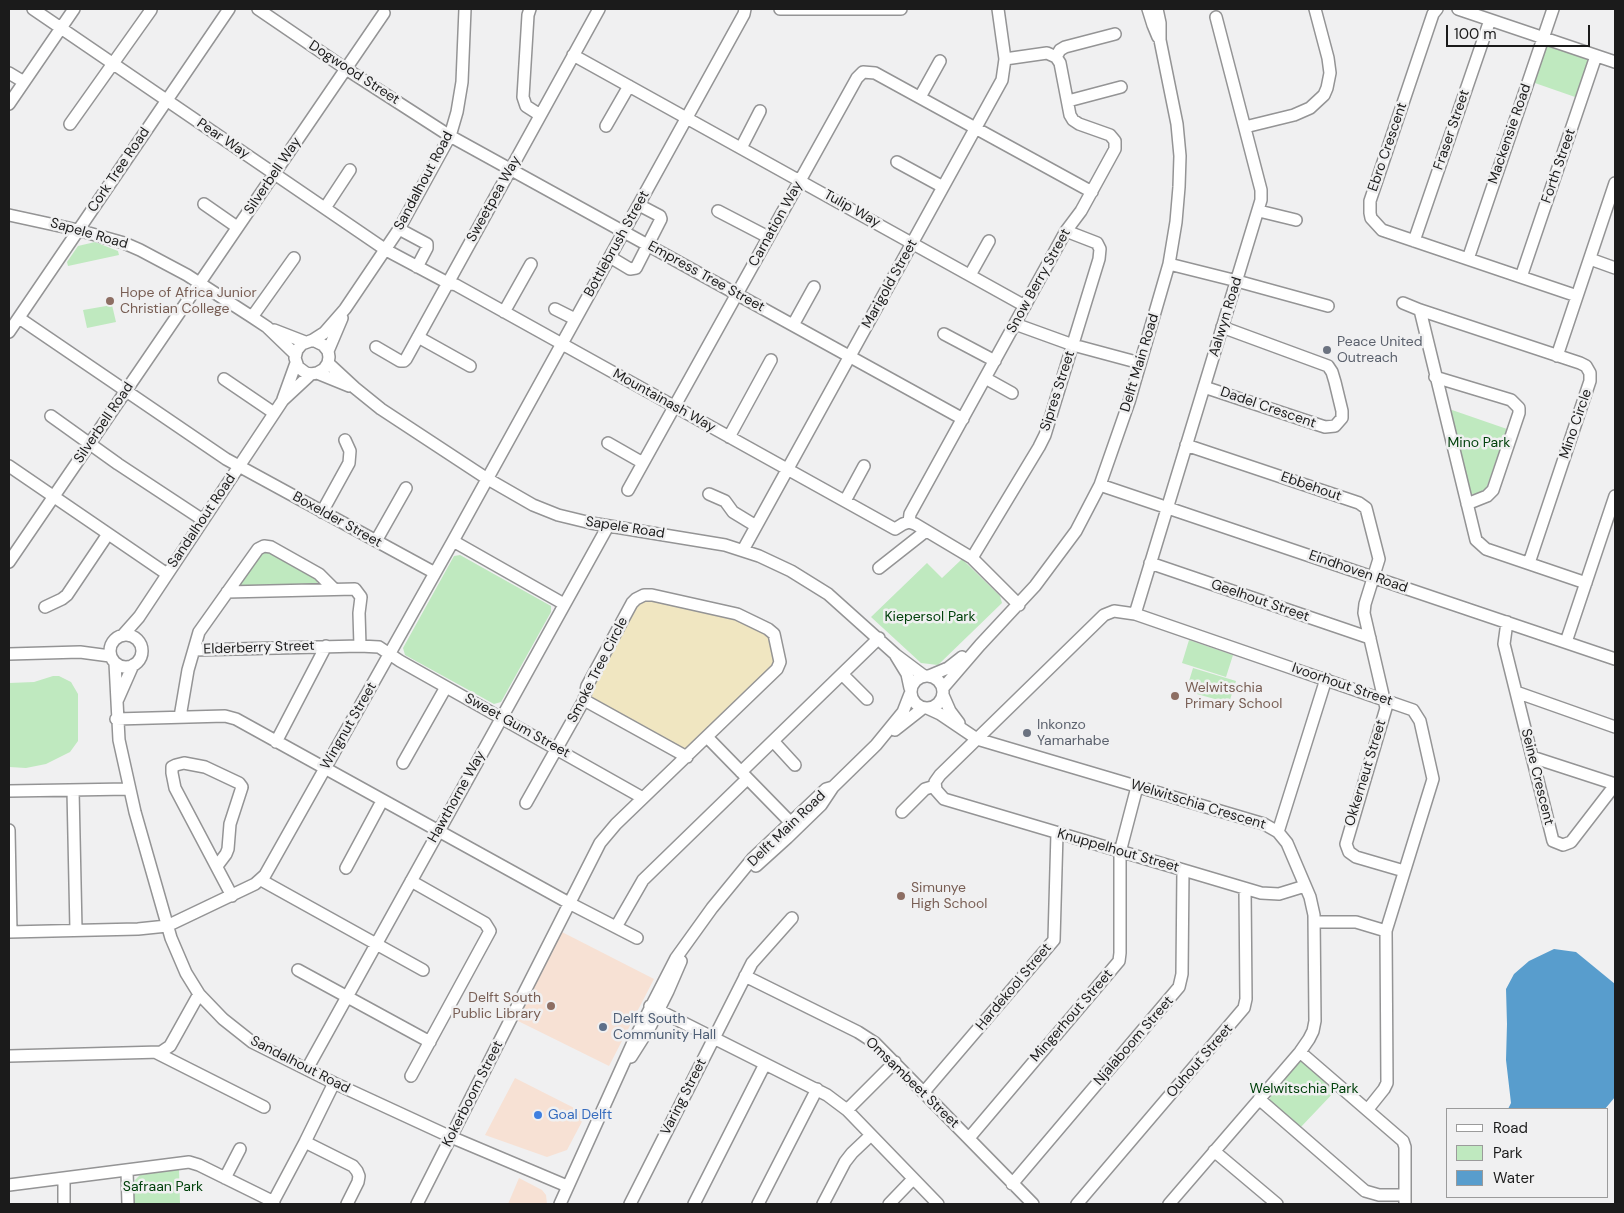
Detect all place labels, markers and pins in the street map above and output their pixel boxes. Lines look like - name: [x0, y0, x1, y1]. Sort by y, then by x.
- place label: Hope of Africa Junior Christian College: [120, 285, 257, 318]
- marker: Hope of Africa Junior Christian College: [104, 295, 116, 307]
- place label: Peace United Outreach: [1337, 334, 1423, 367]
- marker: Peace United Outreach: [1321, 344, 1333, 356]
- place label: Welwitschia Primary School: [1185, 680, 1282, 712]
- marker: Welwitschia Primary School: [1169, 690, 1181, 702]
- place label: Inkonzo Yamarhabe: [1037, 717, 1109, 750]
- marker: Inkonzo Yamarhabe: [1021, 727, 1033, 739]
- place label: Simunye High School: [911, 880, 987, 912]
- marker: Simunye High School: [895, 890, 907, 902]
- place label: Delft South Public Library: [453, 990, 541, 1022]
- marker: Delft South Public Library: [545, 1000, 557, 1012]
- place label: Delft South Community Hall: [613, 1011, 716, 1044]
- marker: Delft South Community Hall: [597, 1021, 609, 1033]
- place label: Goal Delft: [548, 1107, 612, 1123]
- marker: Goal Delft: [532, 1109, 544, 1121]

